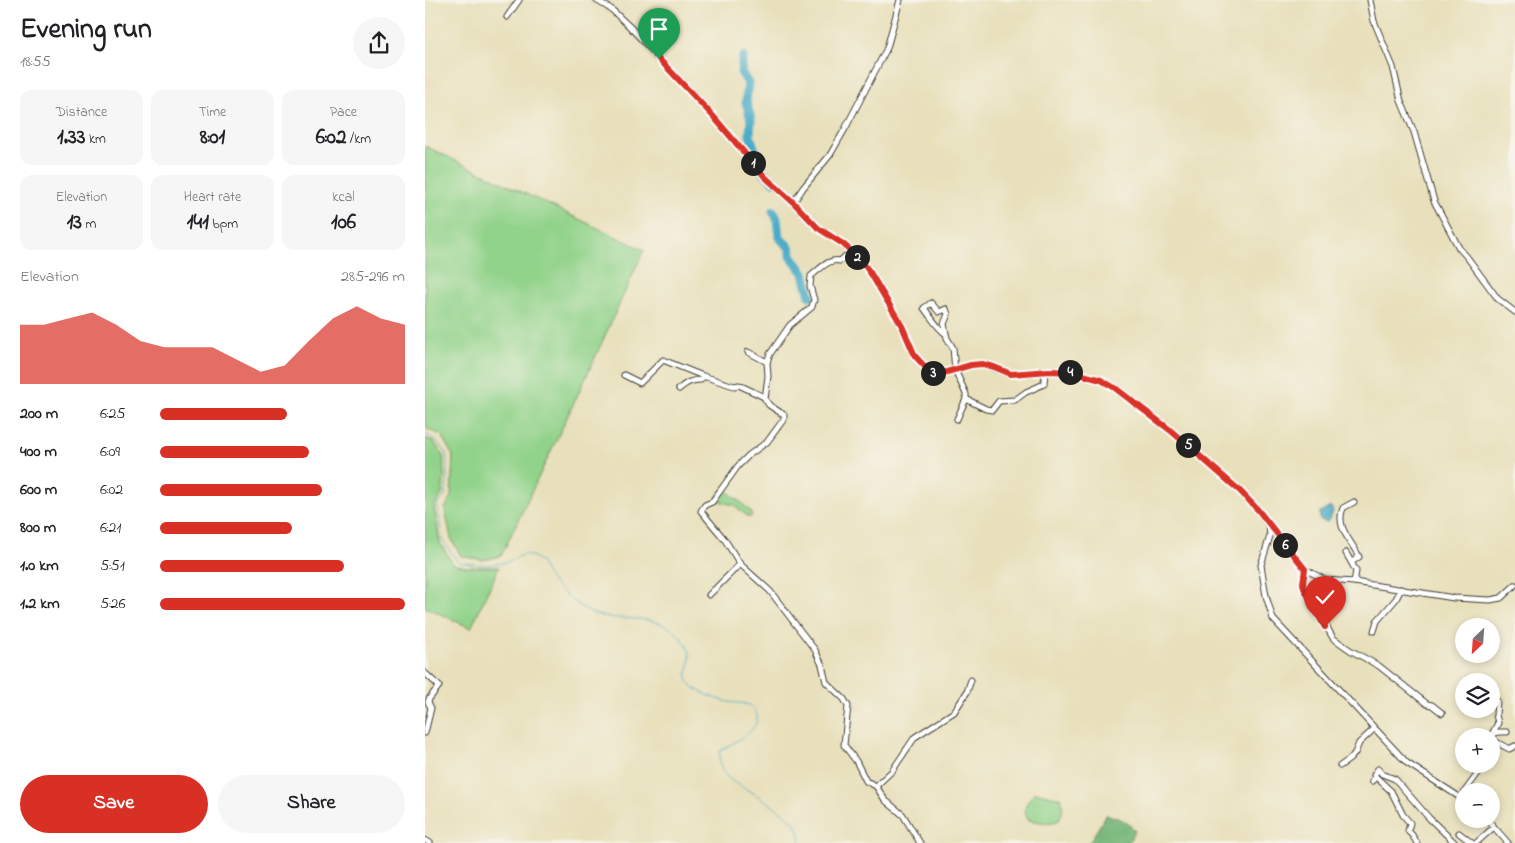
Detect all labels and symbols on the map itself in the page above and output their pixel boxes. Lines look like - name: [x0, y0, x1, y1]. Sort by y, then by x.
- pin: [638, 8, 680, 59]
- pin: 1: [741, 150, 765, 176]
- pin: 2: [845, 244, 869, 270]
- pin: 3: [921, 360, 945, 386]
- pin: 4: [1057, 360, 1083, 384]
- pin: 5: [1175, 432, 1201, 458]
- pin: 6: [1273, 532, 1297, 558]
- pin: [1304, 576, 1346, 627]
- north arrow: [1455, 618, 1500, 662]

